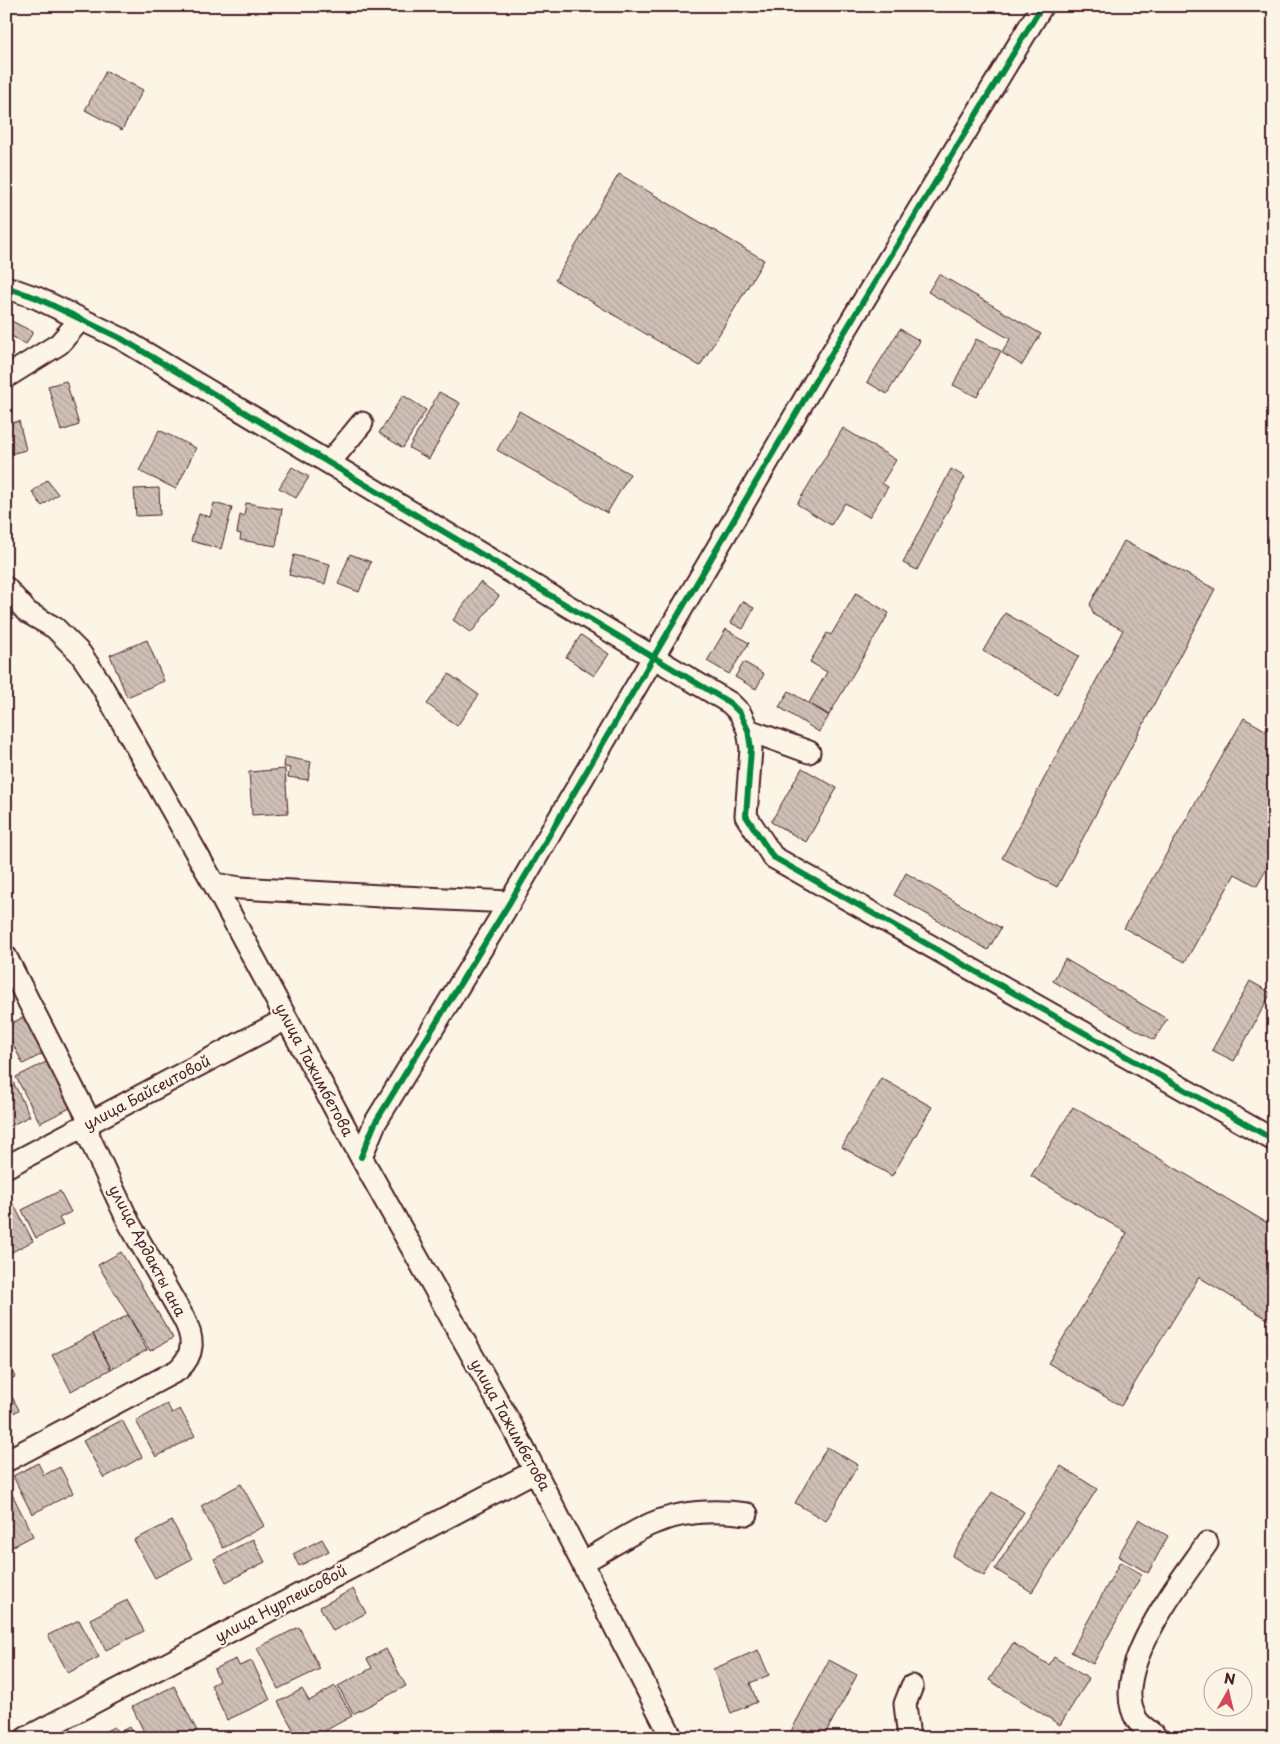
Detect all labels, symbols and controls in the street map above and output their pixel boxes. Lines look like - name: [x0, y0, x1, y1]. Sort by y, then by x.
- street label: улица Тажимбетова: [270, 999, 361, 1141]
- street label: улица Байсеитовой: [79, 1048, 214, 1135]
- street label: улица Ардакты ана: [104, 1180, 193, 1321]
- street label: улица Тажимбетова: [465, 1354, 558, 1495]
- street label: улица Нурпеисовой: [210, 1558, 350, 1647]
- north arrow: [1202, 1666, 1252, 1716]
- text: N: [1223, 1667, 1237, 1690]

